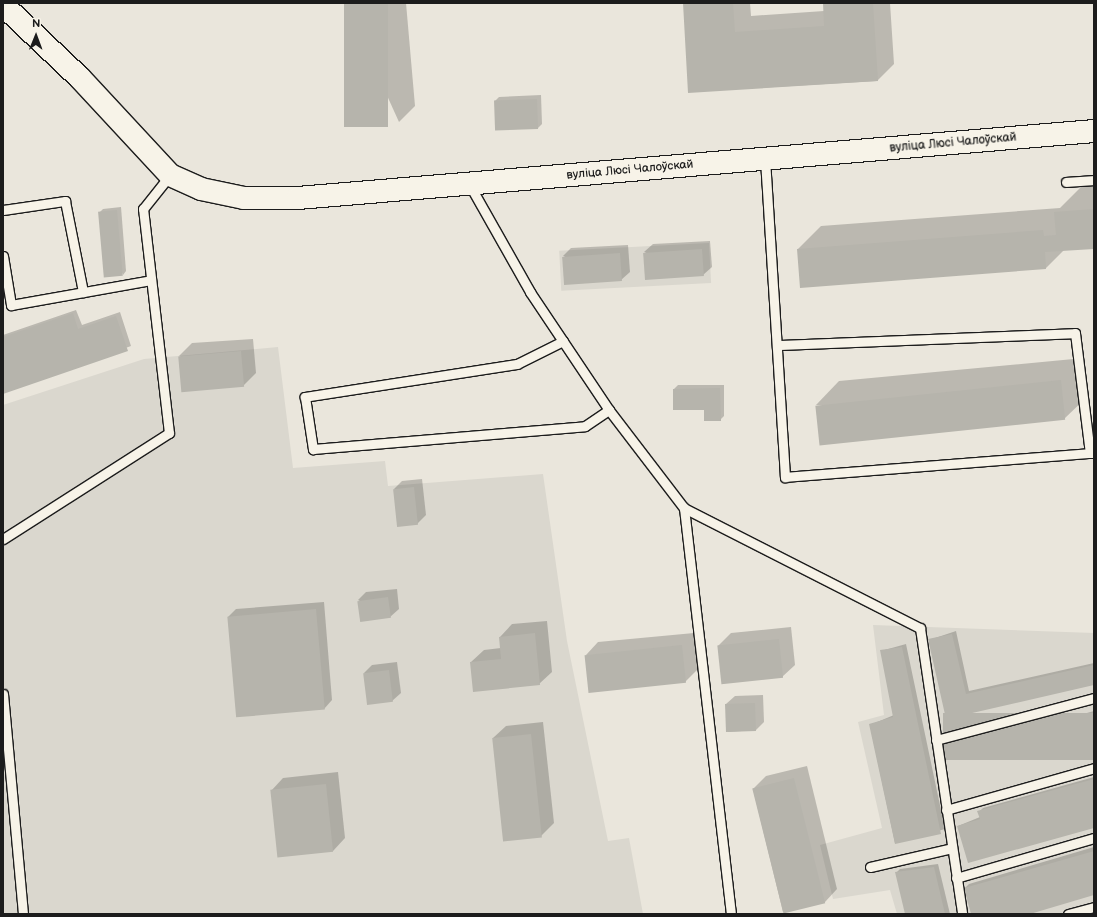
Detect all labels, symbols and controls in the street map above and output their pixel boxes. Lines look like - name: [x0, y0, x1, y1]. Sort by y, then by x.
- north arrow: [16, 16, 56, 56]
- text: N: [32, 17, 40, 30]
- street label: вуліца Люсі Чалоўскай: [889, 130, 1017, 156]
- street label: вуліца Люсі Чалоўскай: [566, 157, 694, 183]

